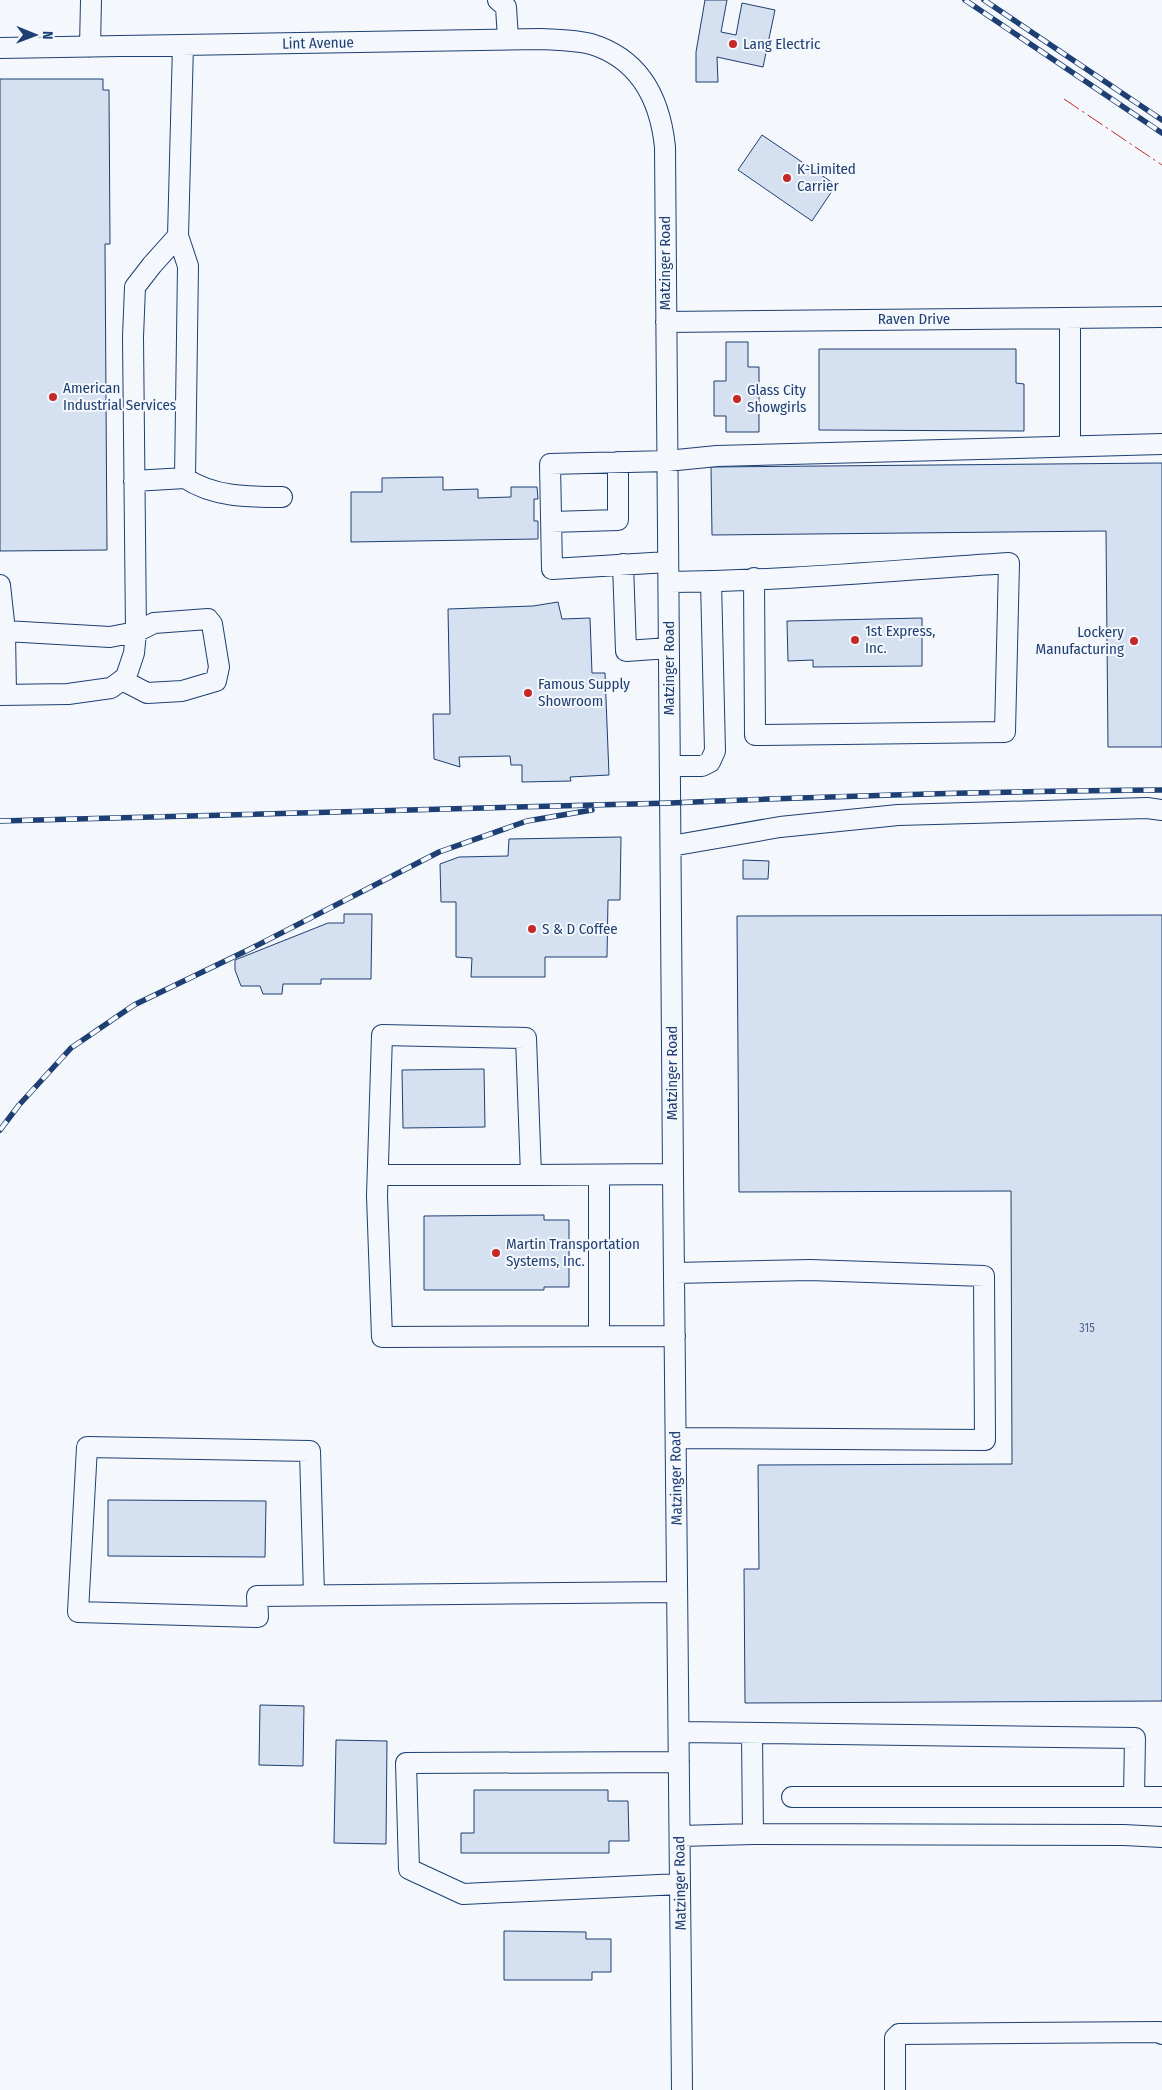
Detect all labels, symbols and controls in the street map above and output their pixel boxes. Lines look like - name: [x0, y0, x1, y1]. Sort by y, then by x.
- north arrow: [10, 10, 60, 60]
- text: N: [39, 31, 56, 40]
- street label: Lint Avenue: [282, 33, 354, 53]
- place label: Lang Electric: [743, 35, 821, 53]
- marker: Lang Electric: [727, 38, 739, 50]
- place label: K-Limited Carrier: [797, 160, 856, 195]
- marker: K-Limited Carrier: [781, 172, 793, 184]
- street label: Matzinger Road: [656, 216, 674, 310]
- street label: Raven Drive: [878, 310, 950, 328]
- place label: American Industrial Services: [63, 379, 176, 414]
- place label: Glass City Showgirls: [747, 381, 807, 416]
- marker: American Industrial Services: [47, 391, 59, 403]
- marker: Glass City Showgirls: [731, 393, 743, 405]
- street label: Matzinger Road: [660, 621, 678, 715]
- place label: 1st Express, Inc.: [865, 622, 935, 657]
- place label: Lockery Manufacturing: [1035, 623, 1124, 658]
- marker: 1st Express, Inc.: [849, 634, 861, 646]
- marker: Lockery Manufacturing: [1128, 635, 1140, 647]
- place label: Famous Supply Showroom: [538, 675, 630, 710]
- marker: Famous Supply Showroom: [522, 687, 534, 699]
- place label: S & D Coffee: [542, 920, 618, 938]
- marker: S & D Coffee: [526, 923, 538, 935]
- street label: Matzinger Road: [663, 1026, 681, 1120]
- place label: Martin Transportation Systems, Inc.: [506, 1235, 640, 1270]
- marker: Martin Transportation Systems, Inc.: [490, 1247, 502, 1259]
- house number: 315: [1079, 1321, 1095, 1335]
- street label: Matzinger Road: [666, 1431, 686, 1525]
- street label: Matzinger Road: [670, 1836, 690, 1930]

